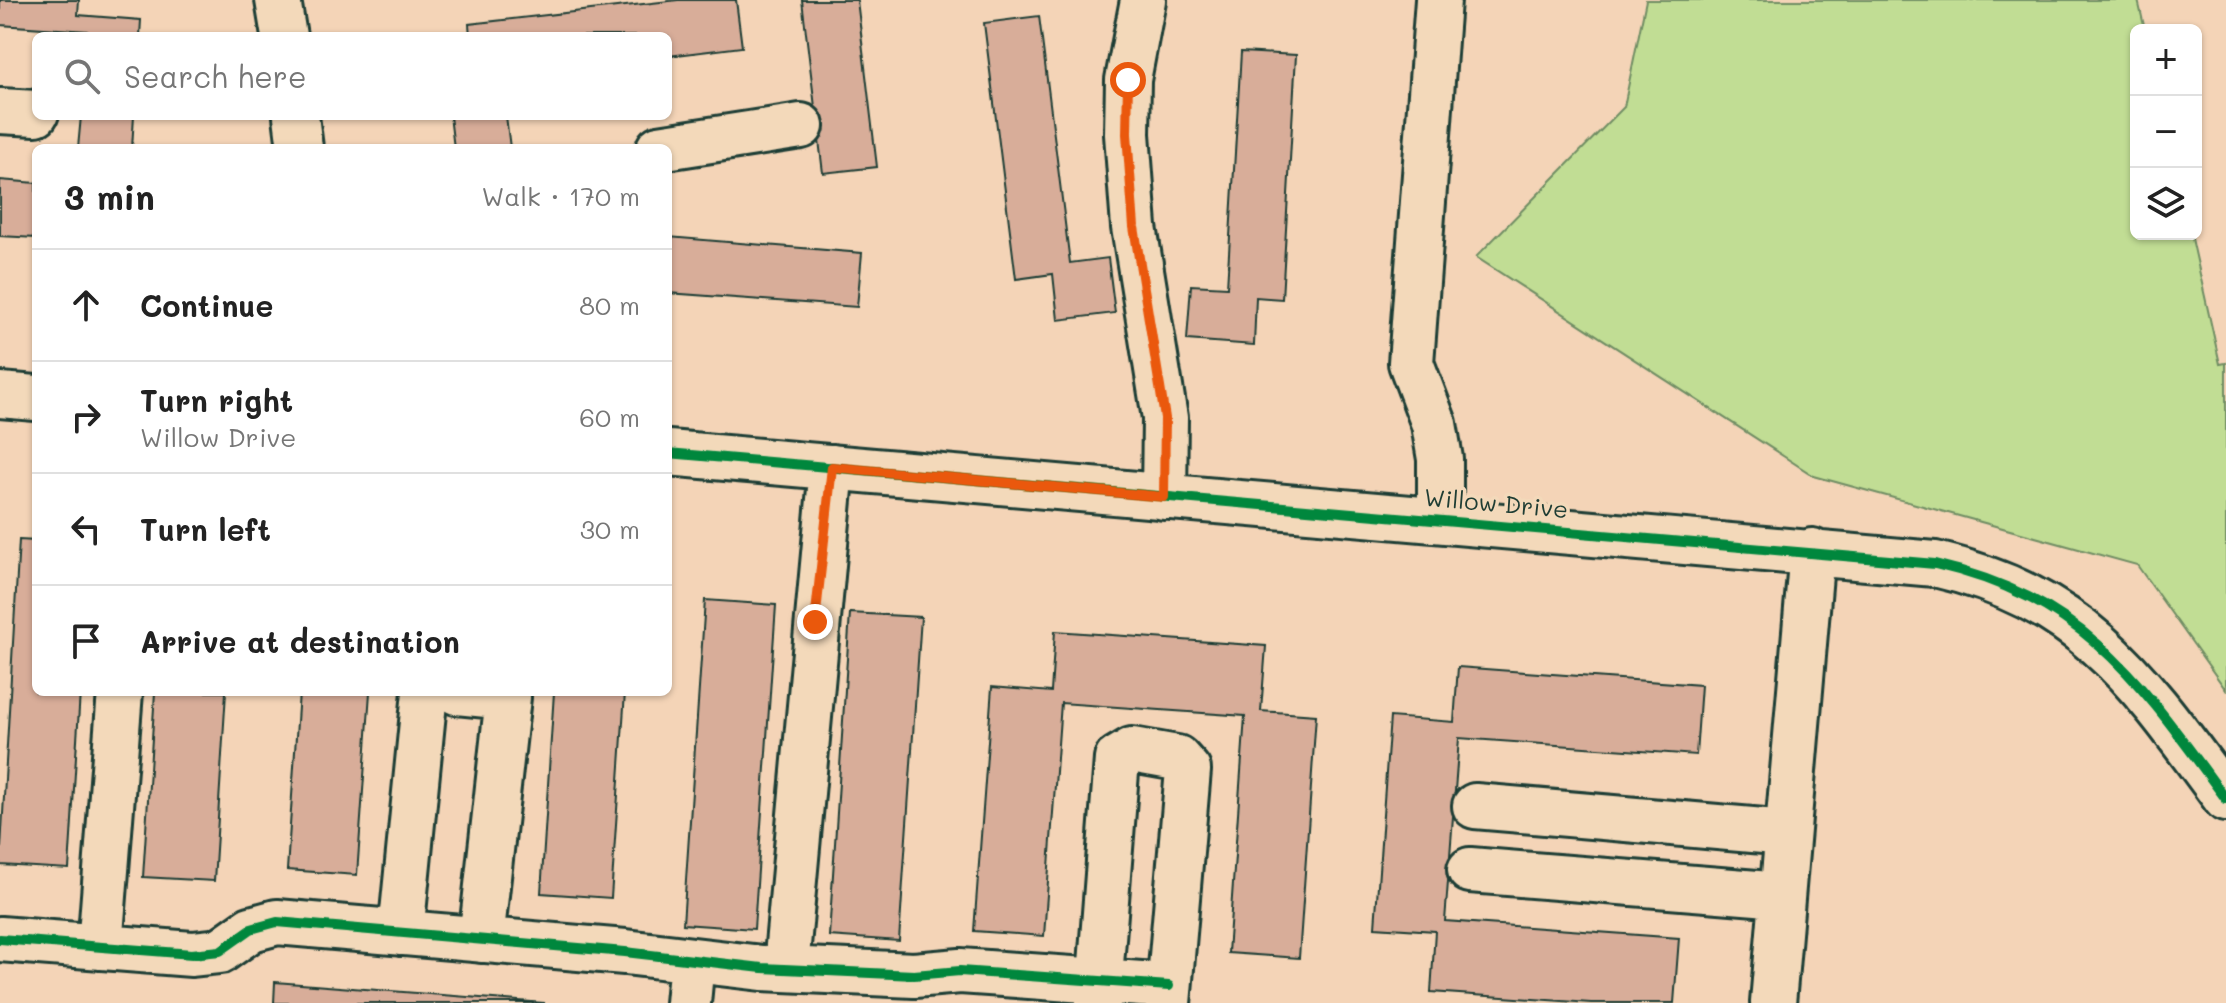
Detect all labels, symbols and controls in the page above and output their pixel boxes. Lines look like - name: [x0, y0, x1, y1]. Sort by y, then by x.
- map controls: [2130, 24, 2202, 240]
- button: +: [2130, 24, 2202, 96]
- search box: [32, 32, 672, 120]
- icon: search: [60, 54, 104, 98]
- text: Search here: [124, 56, 307, 96]
- route start: [1110, 62, 1146, 98]
- button: −: [2130, 96, 2202, 168]
- button: layers: [2130, 168, 2202, 240]
- text: 3 min: [64, 174, 155, 219]
- text: Walk · 170 m: [482, 179, 640, 213]
- icon: ahead: [64, 283, 108, 327]
- text: Continue: [140, 285, 273, 325]
- text: 80 m: [579, 288, 640, 322]
- text: Turn right: [140, 380, 293, 420]
- icon: right: [64, 395, 108, 439]
- text: 60 m: [579, 400, 640, 434]
- text: Willow Drive: [140, 420, 296, 454]
- street label: Willow Drive: [1423, 481, 1569, 524]
- icon: left: [64, 507, 108, 551]
- text: Turn left: [140, 509, 271, 549]
- text: 30 m: [580, 512, 640, 546]
- route end: [797, 604, 833, 640]
- icon: arrive: [64, 619, 108, 663]
- text: Arrive at destination: [140, 621, 460, 661]

